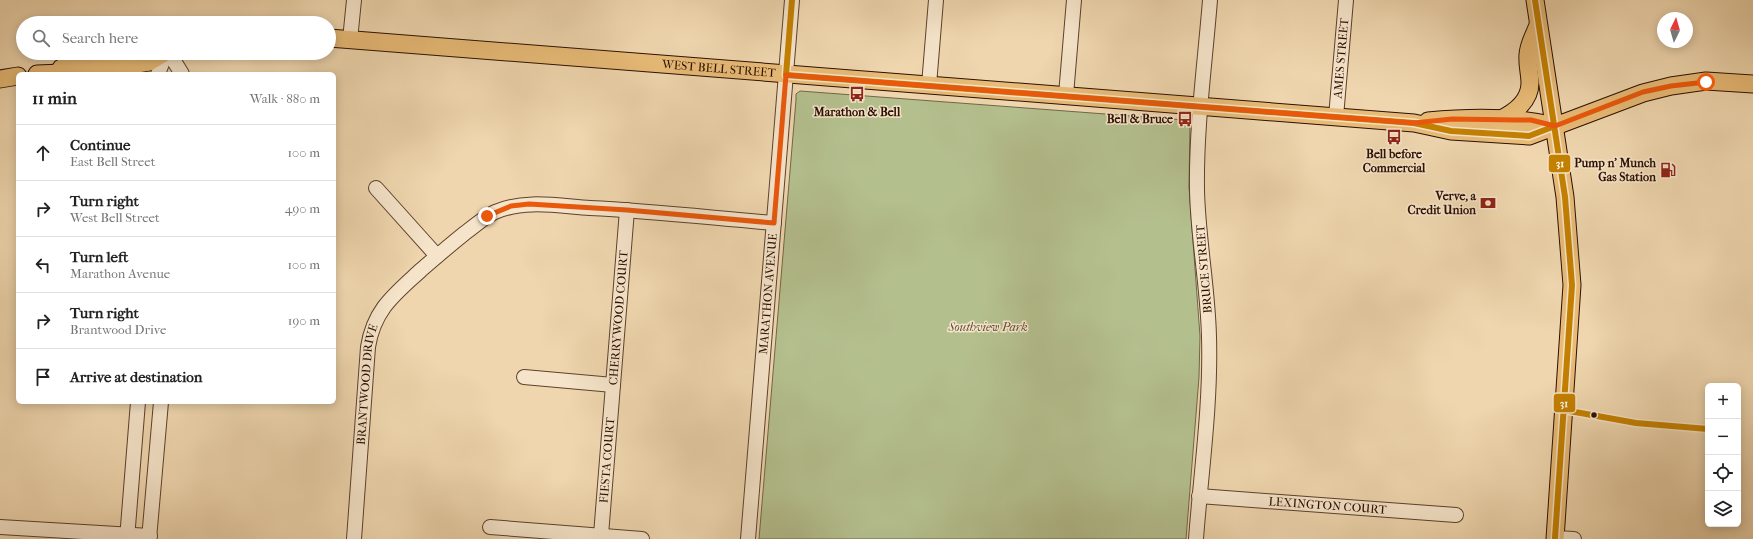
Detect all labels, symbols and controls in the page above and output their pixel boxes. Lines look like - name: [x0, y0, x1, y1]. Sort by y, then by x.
- north arrow: [1657, 12, 1693, 48]
- search box: [16, 16, 336, 60]
- street label: AMES STREET: [1331, 17, 1352, 100]
- icon: search: [30, 27, 52, 49]
- text: Search here: [62, 29, 138, 47]
- street label: WEST BELL STREET: [661, 57, 777, 80]
- route start: [1697, 73, 1715, 91]
- bus stop icon: Marathon & Bell: [848, 85, 866, 103]
- text: 11 min: [32, 88, 77, 108]
- text: Walk · 880 m: [250, 91, 320, 106]
- place label: Marathon & Bell: [813, 105, 901, 119]
- bus stop icon: Bell & Bruce: [1176, 110, 1194, 128]
- place label: Bell & Bruce: [1107, 112, 1173, 126]
- bus stop icon: Bell before Commercial: [1385, 128, 1403, 146]
- text: Continue: [70, 136, 130, 154]
- icon: ahead: [32, 142, 54, 164]
- text: 100 m: [287, 145, 320, 160]
- place label: Bell before Commercial: [1363, 147, 1426, 175]
- text: East Bell Street: [70, 154, 155, 169]
- line badge: 31: [1548, 154, 1571, 173]
- place label: Pump n' Munch Gas Station: [1574, 156, 1657, 184]
- text: 31: [1556, 157, 1564, 170]
- fuel station icon: Pump n' Munch Gas Station: [1659, 161, 1677, 179]
- place label: Verve, a Credit Union: [1407, 189, 1477, 217]
- text: Turn right: [70, 192, 139, 210]
- bank icon: Verve, a Credit Union: [1479, 194, 1497, 212]
- icon: right: [32, 198, 54, 220]
- text: 490 m: [285, 201, 320, 216]
- route end: [478, 207, 496, 225]
- text: West Bell Street: [70, 210, 160, 225]
- street label: BRUCE STREET: [1193, 223, 1215, 314]
- street label: MARATHON AVENUE: [756, 233, 780, 355]
- text: Turn left: [70, 248, 128, 266]
- street label: CHERRYWOOD COURT: [606, 249, 631, 386]
- icon: left: [32, 254, 54, 276]
- text: 100 m: [287, 257, 320, 272]
- text: Marathon Avenue: [70, 266, 170, 281]
- text: Turn right: [70, 304, 139, 322]
- icon: right: [32, 310, 54, 332]
- text: 190 m: [288, 313, 320, 328]
- park label: Southview Park: [947, 320, 1028, 334]
- text: Brantwood Drive: [70, 322, 166, 337]
- street label: BRANTWOOD DRIVE: [354, 322, 381, 445]
- icon: arrive: [32, 366, 54, 388]
- text: Arrive at destination: [70, 368, 202, 386]
- map controls: [1705, 383, 1741, 527]
- button: +: [1705, 383, 1741, 419]
- line badge: 31: [1553, 393, 1576, 413]
- text: 31: [1560, 397, 1568, 410]
- unlabelled marker: [1589, 410, 1599, 420]
- street label: FIESTA COURT: [597, 416, 617, 504]
- button: −: [1705, 419, 1741, 455]
- button: locate: [1705, 455, 1741, 491]
- button: layers: [1705, 491, 1741, 527]
- street label: LEXINGTON COURT: [1268, 494, 1388, 517]

